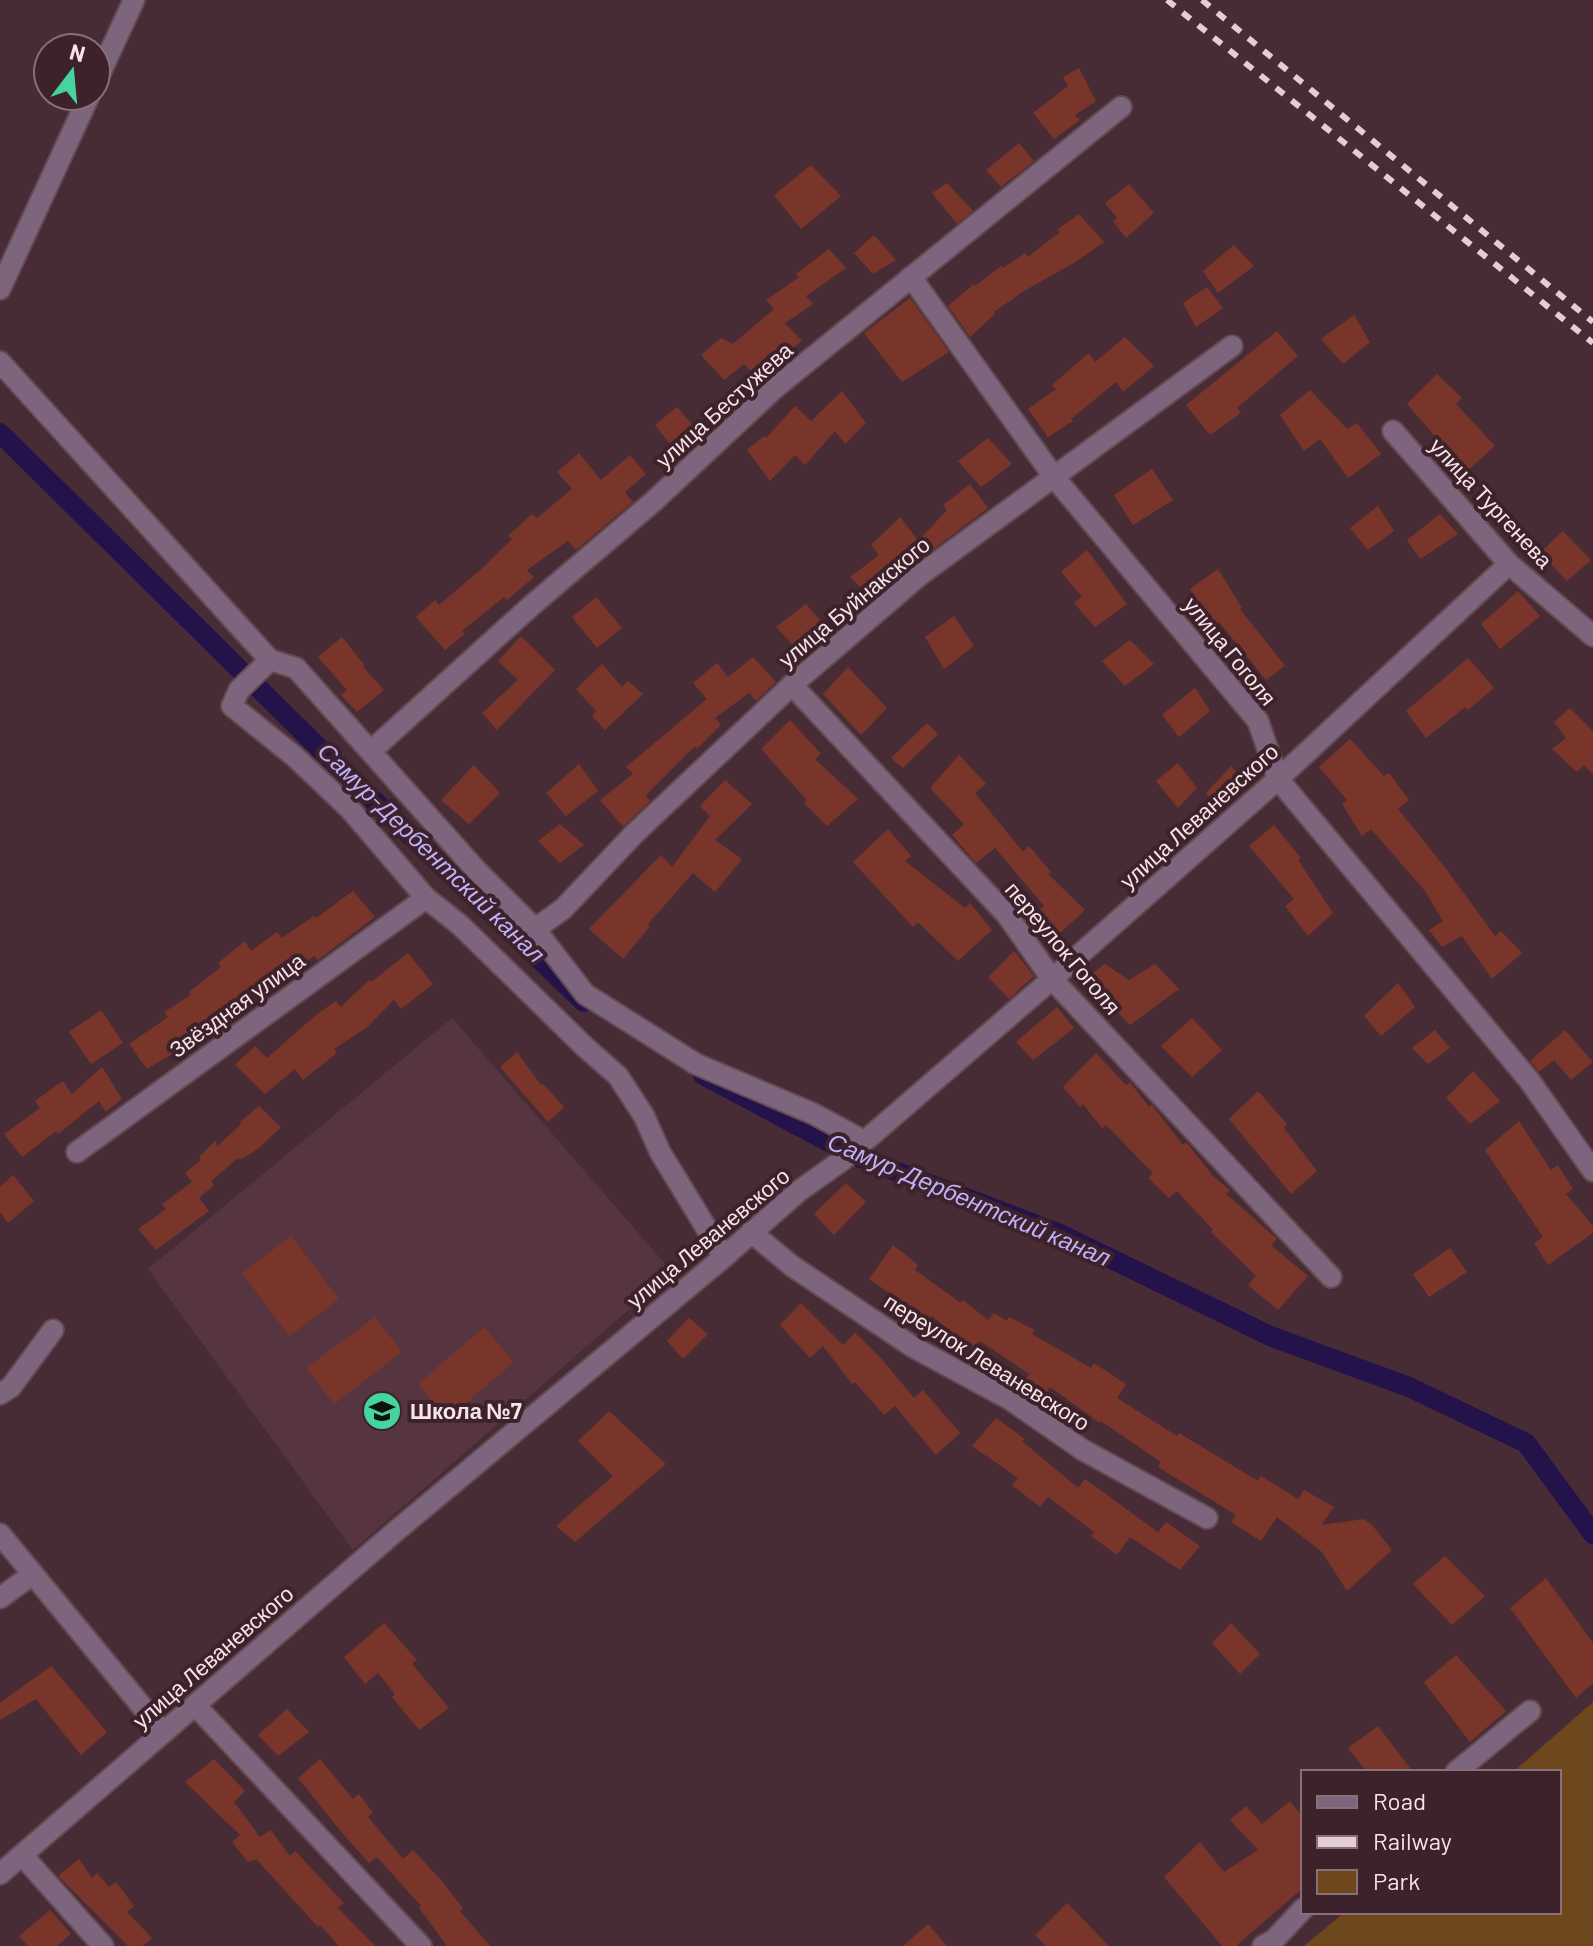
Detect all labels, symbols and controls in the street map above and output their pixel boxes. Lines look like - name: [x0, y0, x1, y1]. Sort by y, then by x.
- north arrow: [32, 32, 112, 112]
- text: N: [67, 37, 88, 66]
- street label: улица Бестужева: [650, 336, 798, 473]
- street label: улица Тургенева: [1424, 432, 1559, 574]
- street label: улица Буйнакского: [773, 530, 935, 673]
- street label: улица Гоголя: [1178, 591, 1282, 710]
- water label: Самур-Дербентский канал: [313, 736, 552, 968]
- street label: улица Леваневского: [1114, 737, 1283, 894]
- street label: переулок Гоголя: [1000, 876, 1127, 1020]
- street label: Звёздная улица: [164, 946, 310, 1063]
- water label: Самур-Дербентский канал: [824, 1126, 1116, 1272]
- street label: улица Леваневского: [621, 1162, 794, 1314]
- street label: переулок Леваневского: [879, 1287, 1095, 1436]
- school or university icon: Школа №7: [361, 1390, 403, 1432]
- place label: Школа №7: [410, 1397, 522, 1423]
- street label: улица Леваневского: [127, 1580, 298, 1734]
- legend: [1301, 1770, 1561, 1914]
- text: Road: [1373, 1786, 1426, 1815]
- text: Railway: [1373, 1826, 1452, 1855]
- text: Park: [1373, 1866, 1420, 1895]

